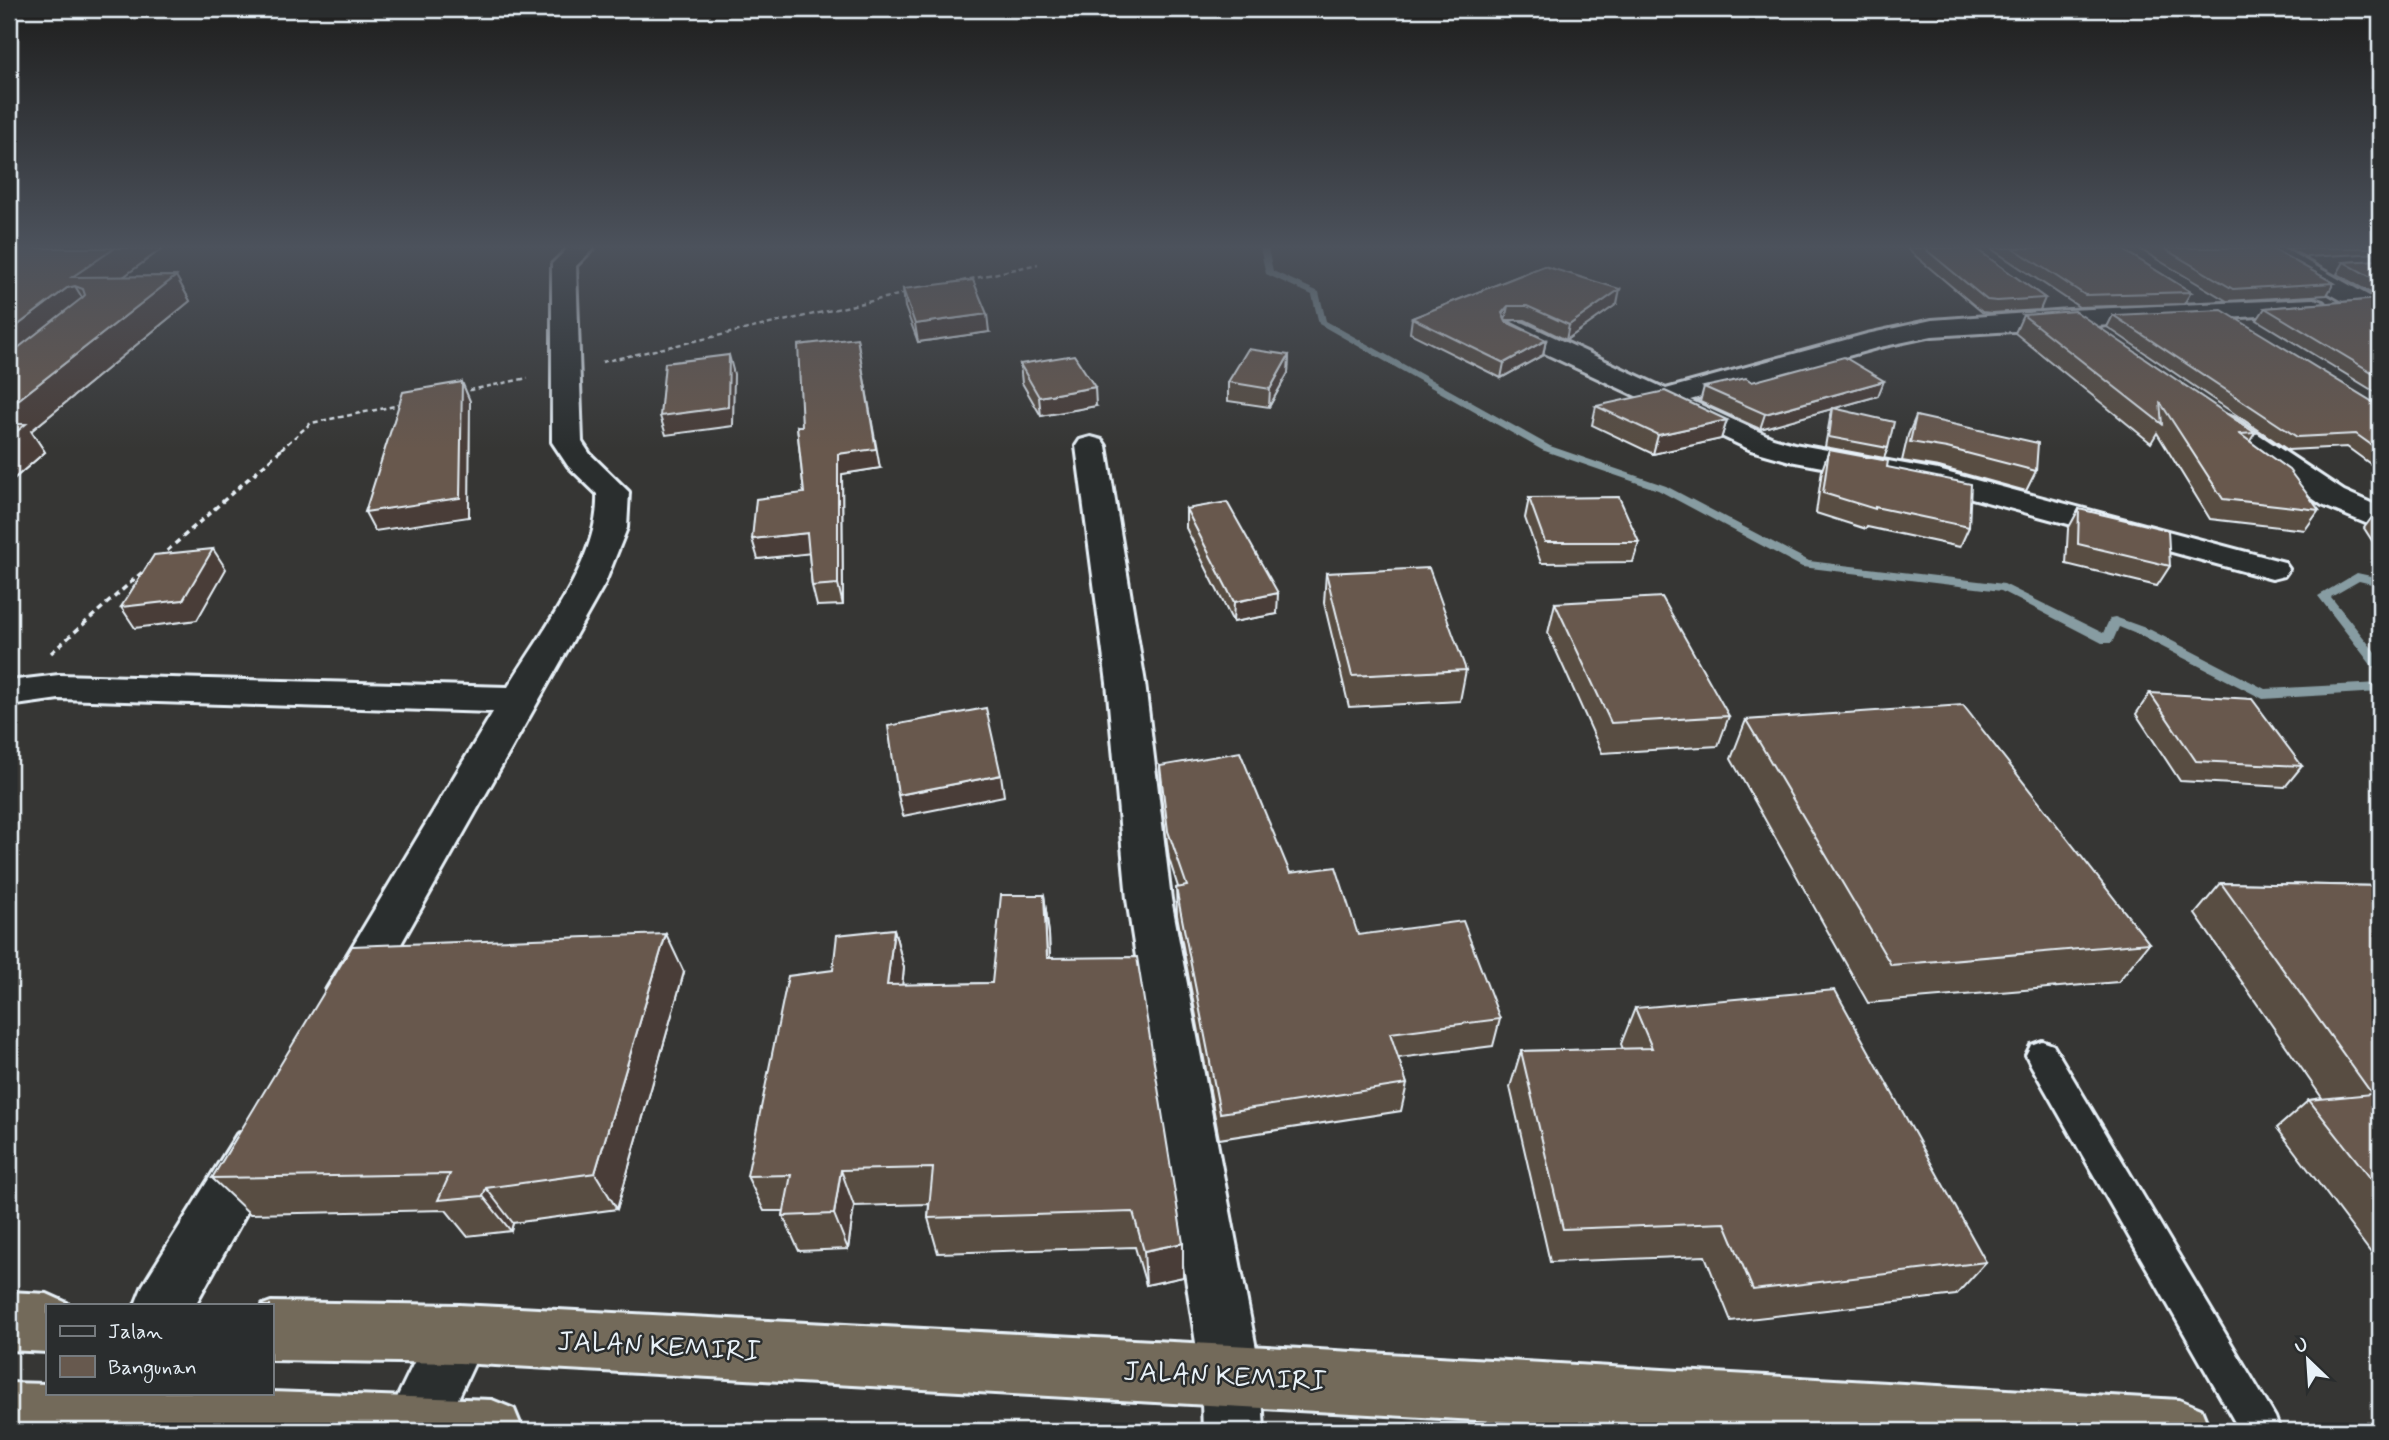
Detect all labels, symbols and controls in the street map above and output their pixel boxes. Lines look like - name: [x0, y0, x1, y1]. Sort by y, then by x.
- legend: [46, 1304, 273, 1394]
- text: Jalan: [108, 1318, 163, 1346]
- street label: JALAN KEMIRI: [556, 1324, 762, 1371]
- north arrow: [2274, 1324, 2344, 1394]
- text: U: [2291, 1332, 2312, 1360]
- text: Bangunan: [108, 1354, 197, 1383]
- street label: JALAN KEMIRI: [1122, 1354, 1328, 1401]

